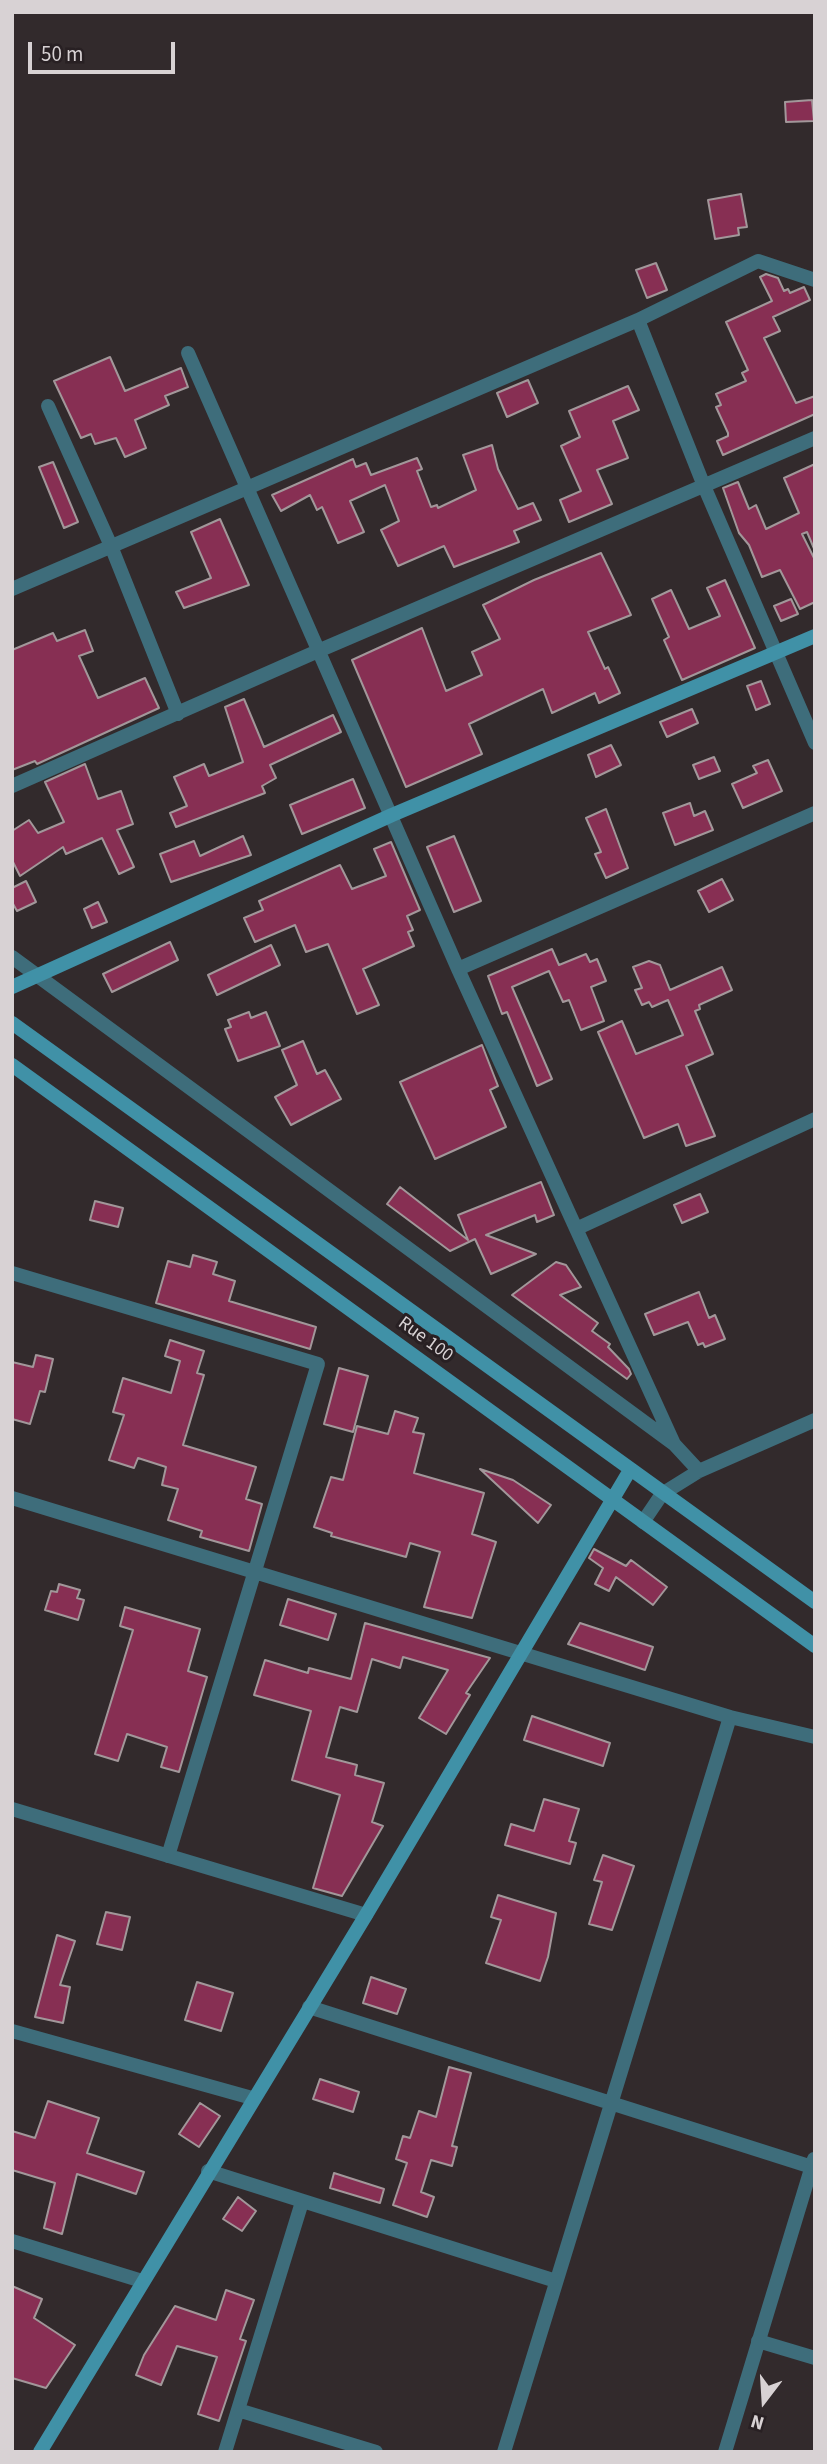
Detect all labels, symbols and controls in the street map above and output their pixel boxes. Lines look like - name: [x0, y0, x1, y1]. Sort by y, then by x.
- scale bar: [32, 28, 178, 72]
- text: 50 m: [41, 39, 83, 69]
- street label: Rue 100: [393, 1312, 457, 1368]
- north arrow: [729, 2366, 799, 2436]
- text: N: [748, 2407, 768, 2436]

